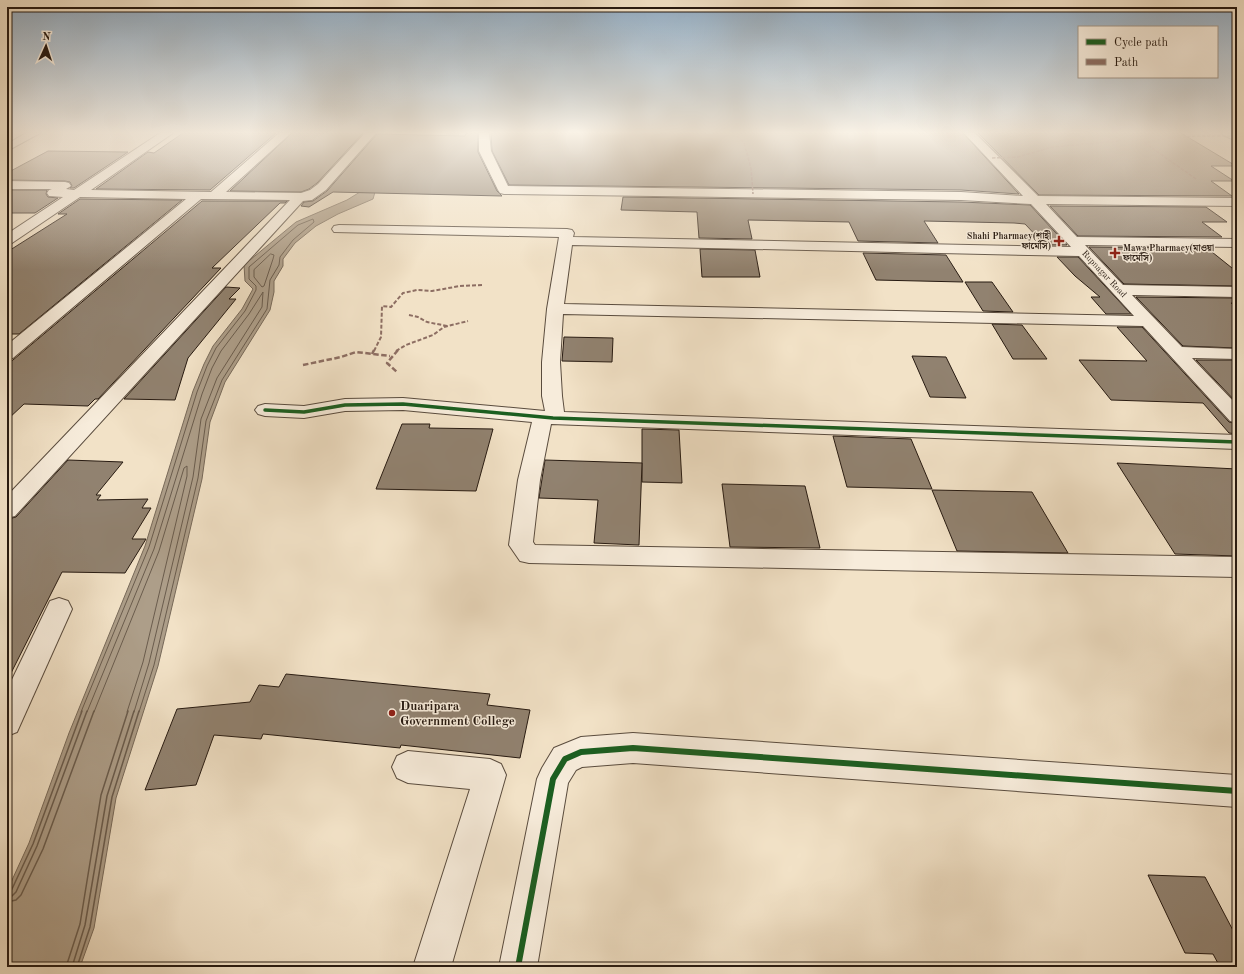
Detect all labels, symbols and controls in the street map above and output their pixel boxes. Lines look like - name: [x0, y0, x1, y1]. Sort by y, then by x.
- north arrow: [26, 26, 66, 66]
- legend: [1078, 26, 1218, 78]
- text: N: [42, 32, 52, 43]
- text: Cycle path: [1114, 37, 1169, 49]
- text: Path: [1114, 57, 1139, 69]
- place label: Shahi Pharmacy(শাহী ফার্মেসি): [967, 230, 1051, 252]
- marker: Shahi Pharmacy(শাহী ফার্মেসি): [1054, 236, 1064, 246]
- place label: Mawa Pharmacy(মাওয়া ফার্মেসি): [1122, 243, 1214, 264]
- marker: Mawa Pharmacy(মাওয়া ফার্মেসি): [1110, 248, 1120, 258]
- street label: Rupnagar Road: [1080, 249, 1128, 300]
- place label: Duaripara Government College: [400, 700, 515, 728]
- marker: Duaripara Government College: [387, 708, 397, 718]

